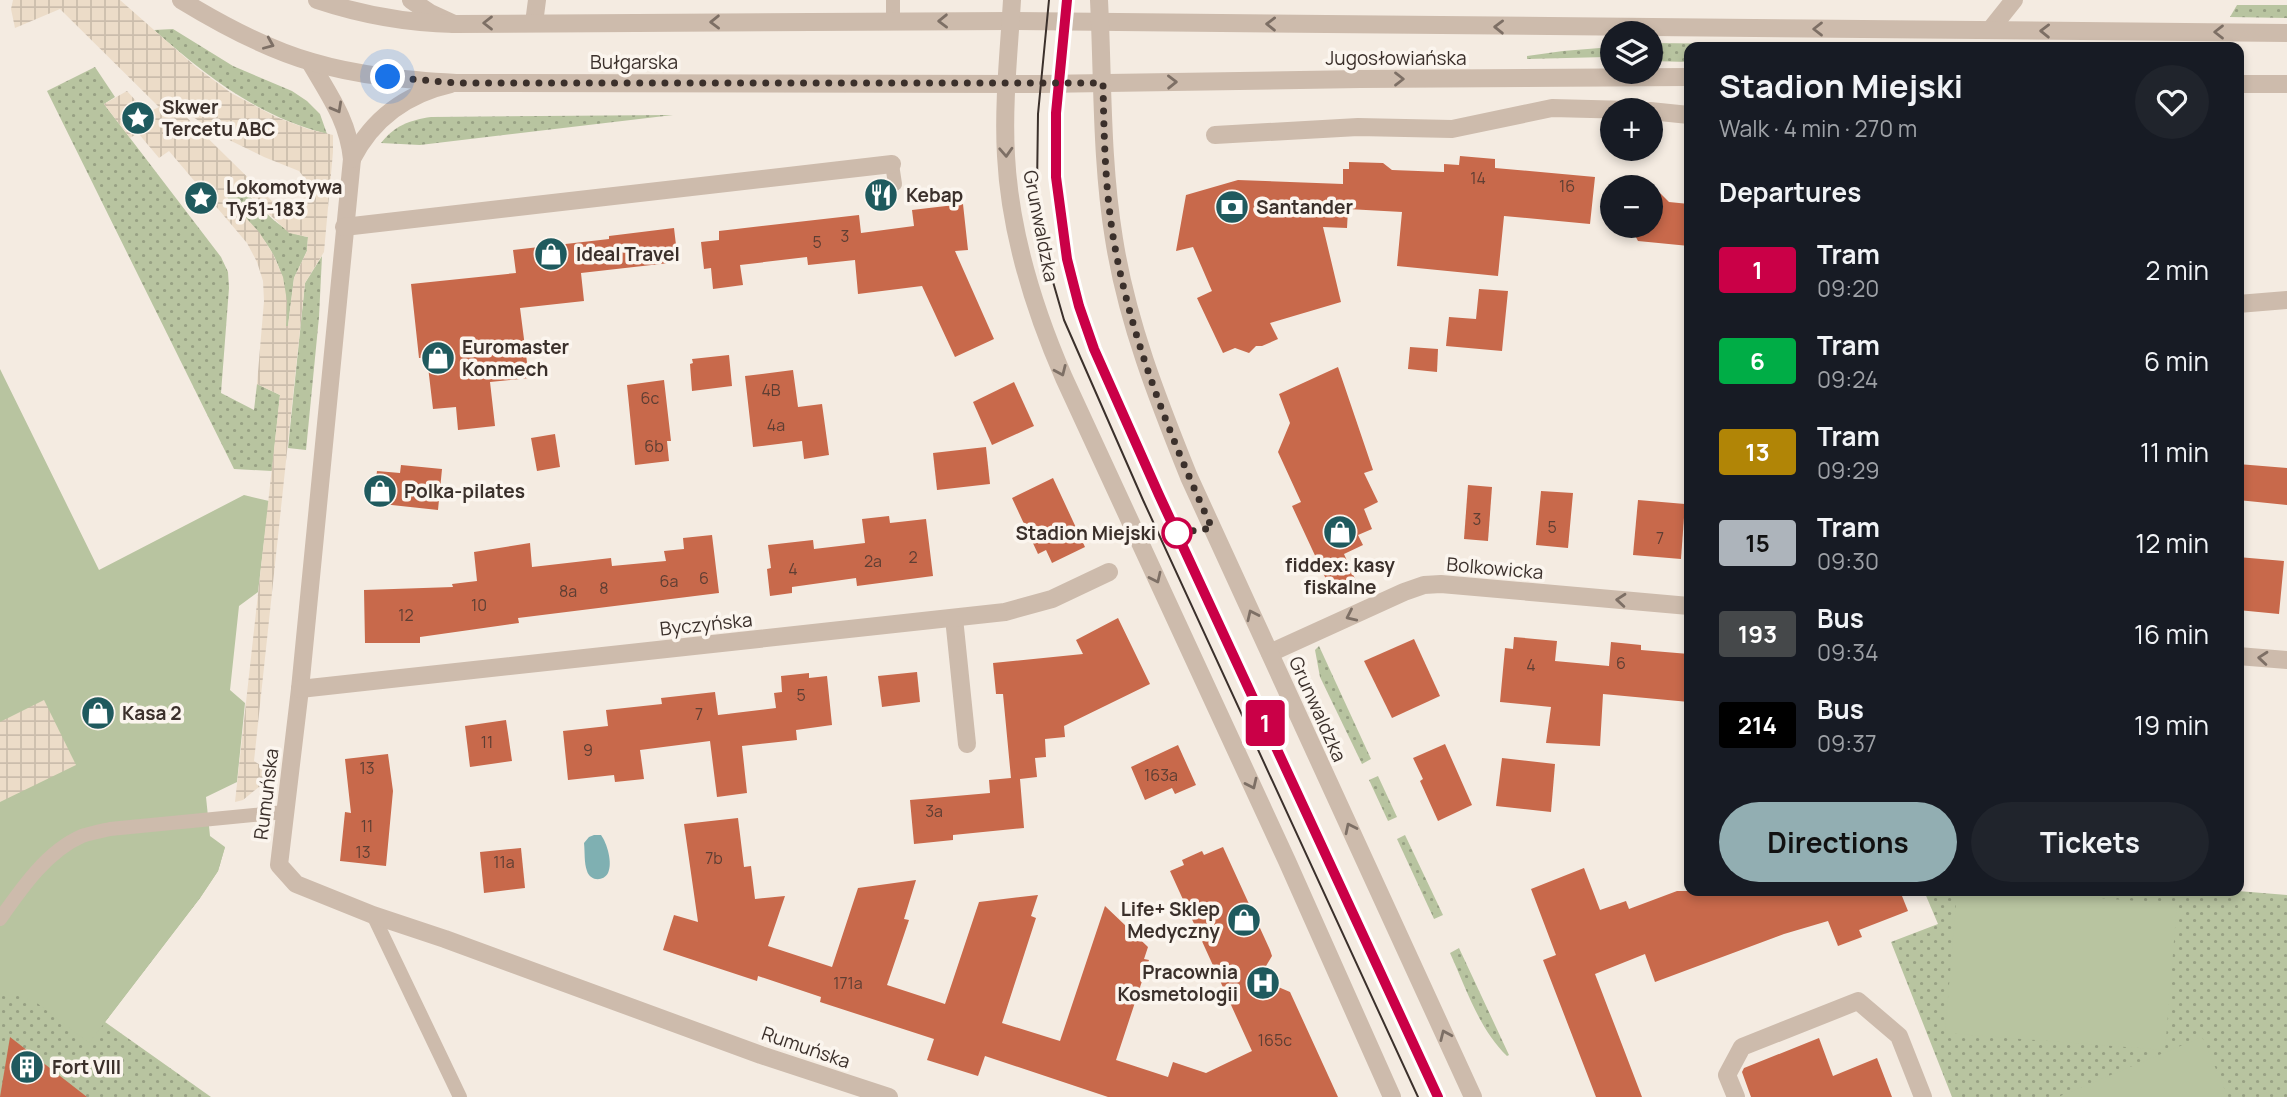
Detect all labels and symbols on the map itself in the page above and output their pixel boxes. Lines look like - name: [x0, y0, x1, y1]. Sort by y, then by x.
- one-way arrow: [937, 13, 947, 29]
- one-way arrow: [709, 14, 720, 29]
- one-way arrow: [482, 16, 493, 31]
- one-way arrow: [1266, 16, 1276, 32]
- one-way arrow: [1493, 19, 1504, 35]
- one-way arrow: [1812, 21, 1823, 37]
- one-way arrow: [2040, 23, 2050, 39]
- one-way arrow: [2213, 24, 2224, 40]
- one-way arrow: [262, 36, 274, 50]
- street label: Jugosłowiańska: [1326, 45, 1466, 71]
- street label: Bułgarska: [590, 49, 678, 75]
- your location: [370, 59, 405, 94]
- one-way arrow: [1394, 71, 1405, 87]
- one-way arrow: [1166, 75, 1177, 90]
- place label: Skwer Tercetu ABC: [162, 94, 276, 142]
- place icon: Skwer Tercetu ABC: [119, 99, 157, 137]
- one-way arrow: [329, 101, 342, 113]
- one-way arrow: [999, 146, 1014, 157]
- house number: 14: [1470, 167, 1486, 189]
- street label: Grunwaldzka: [1017, 168, 1065, 284]
- place label: Lokomotywa Ty51-183: [226, 174, 343, 222]
- house number: 16: [1559, 175, 1575, 197]
- restaurant icon: Kebap: [862, 176, 900, 214]
- place icon: Lokomotywa Ty51-183: [182, 179, 220, 217]
- place label: Kebap: [906, 182, 963, 208]
- bank icon: Santander: [1213, 188, 1251, 226]
- place label: Santander: [1256, 194, 1353, 220]
- house number: 3: [841, 225, 849, 247]
- house number: 5: [812, 231, 822, 253]
- shop icon: Ideal Travel: [532, 235, 570, 273]
- place label: Ideal Travel: [576, 241, 680, 267]
- place label: Euromaster Konmech: [462, 334, 570, 382]
- shop icon: Euromaster Konmech: [419, 339, 457, 377]
- one-way arrow: [1053, 364, 1067, 376]
- house number: 4B: [761, 379, 781, 401]
- house number: 6c: [641, 387, 660, 409]
- house number: 4a: [767, 414, 785, 436]
- house number: 6b: [644, 435, 664, 457]
- shop icon: Polka-pilates: [361, 472, 399, 510]
- place label: Polka-pilates: [404, 478, 525, 504]
- house number: 3: [1473, 508, 1481, 530]
- shop icon: fiddex: kasy fiskalne: [1321, 513, 1359, 551]
- house number: 5: [1547, 516, 1557, 538]
- marker: Stadion Miejski: [1162, 518, 1192, 548]
- place label: Stadion Miejski: [1016, 520, 1156, 546]
- house number: 7: [1656, 527, 1664, 549]
- house number: 2: [908, 546, 918, 568]
- house number: 2a: [864, 550, 882, 572]
- street label: Bolkowicka: [1446, 551, 1544, 585]
- place label: fiddex: kasy fiskalne: [1285, 552, 1395, 600]
- house number: 4: [788, 558, 798, 580]
- house number: 6: [699, 567, 709, 589]
- house number: 6a: [660, 570, 678, 592]
- one-way arrow: [1148, 571, 1162, 583]
- house number: 8: [599, 577, 609, 599]
- house number: 8a: [559, 580, 577, 602]
- one-way arrow: [1615, 593, 1626, 608]
- house number: 10: [471, 594, 487, 616]
- house number: 12: [398, 604, 414, 626]
- street label: Byczyńska: [658, 606, 754, 642]
- one-way arrow: [1346, 608, 1358, 622]
- one-way arrow: [1246, 610, 1260, 622]
- one-way arrow: [2257, 651, 2268, 666]
- street label: Grunwaldzka: [1283, 652, 1353, 766]
- house number: 6: [1616, 652, 1626, 674]
- house number: 4: [1526, 654, 1536, 676]
- house number: 5: [796, 684, 806, 706]
- shop icon: Kasa 2: [79, 694, 117, 732]
- place label: Kasa 2: [122, 700, 182, 726]
- line badge: 1: [1242, 700, 1288, 746]
- house number: 7: [695, 703, 703, 725]
- house number: 11: [481, 731, 493, 753]
- house number: 9: [583, 739, 593, 761]
- street label: Rumuńska: [247, 747, 285, 841]
- house number: 13: [359, 757, 375, 779]
- house number: 163a: [1144, 764, 1178, 786]
- one-way arrow: [1244, 777, 1258, 789]
- house number: 3a: [925, 800, 943, 822]
- house number: 11: [361, 815, 373, 837]
- one-way arrow: [1344, 823, 1358, 835]
- house number: 13: [355, 841, 371, 863]
- house number: 7b: [705, 847, 723, 869]
- house number: 11a: [493, 851, 515, 873]
- place label: Life+ Sklep Medyczny: [1121, 896, 1220, 944]
- shop icon: Life+ Sklep Medyczny: [1225, 901, 1263, 939]
- place label: Pracownia Kosmetologii: [1117, 959, 1238, 1007]
- hospital icon: Pracownia Kosmetologii: [1244, 964, 1282, 1002]
- house number: 171a: [833, 972, 863, 994]
- street label: Rumuńska: [758, 1020, 854, 1074]
- house number: 165c: [1258, 1029, 1292, 1051]
- one-way arrow: [1439, 1030, 1453, 1042]
- building icon: Fort VIII: [8, 1048, 46, 1086]
- place label: Fort VIII: [52, 1054, 121, 1080]

